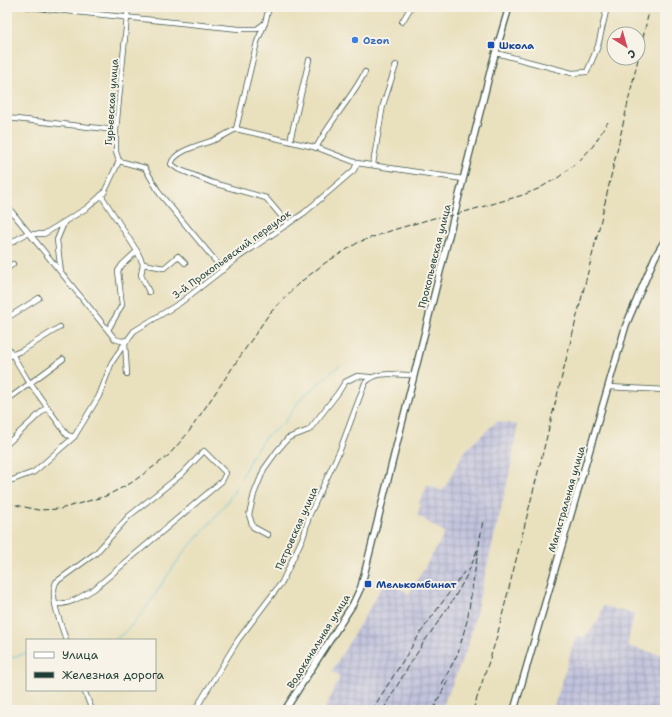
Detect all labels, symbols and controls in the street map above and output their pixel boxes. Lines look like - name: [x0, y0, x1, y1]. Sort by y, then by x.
- north arrow: [606, 26, 646, 66]
- place label: Ozon: [363, 34, 390, 47]
- marker: Ozon: [350, 35, 360, 45]
- place label: Школа: [499, 39, 534, 52]
- marker: Школа: [486, 40, 496, 50]
- text: С: [624, 46, 639, 62]
- street label: Гурьевская улица: [102, 57, 121, 146]
- street label: Прокопьевская улица: [415, 202, 454, 309]
- street label: 3-й Прокопьевский переулок: [169, 206, 294, 302]
- street label: Магистральная улица: [545, 444, 588, 554]
- street label: Петровская улица: [272, 484, 321, 572]
- place label: Мелькомбинат: [376, 578, 456, 591]
- marker: Мелькомбинат: [363, 579, 373, 589]
- street label: Водоканальная улица: [284, 591, 353, 691]
- legend: [26, 639, 156, 691]
- text: Улица: [62, 647, 99, 663]
- text: Железная дорога: [62, 667, 165, 683]

